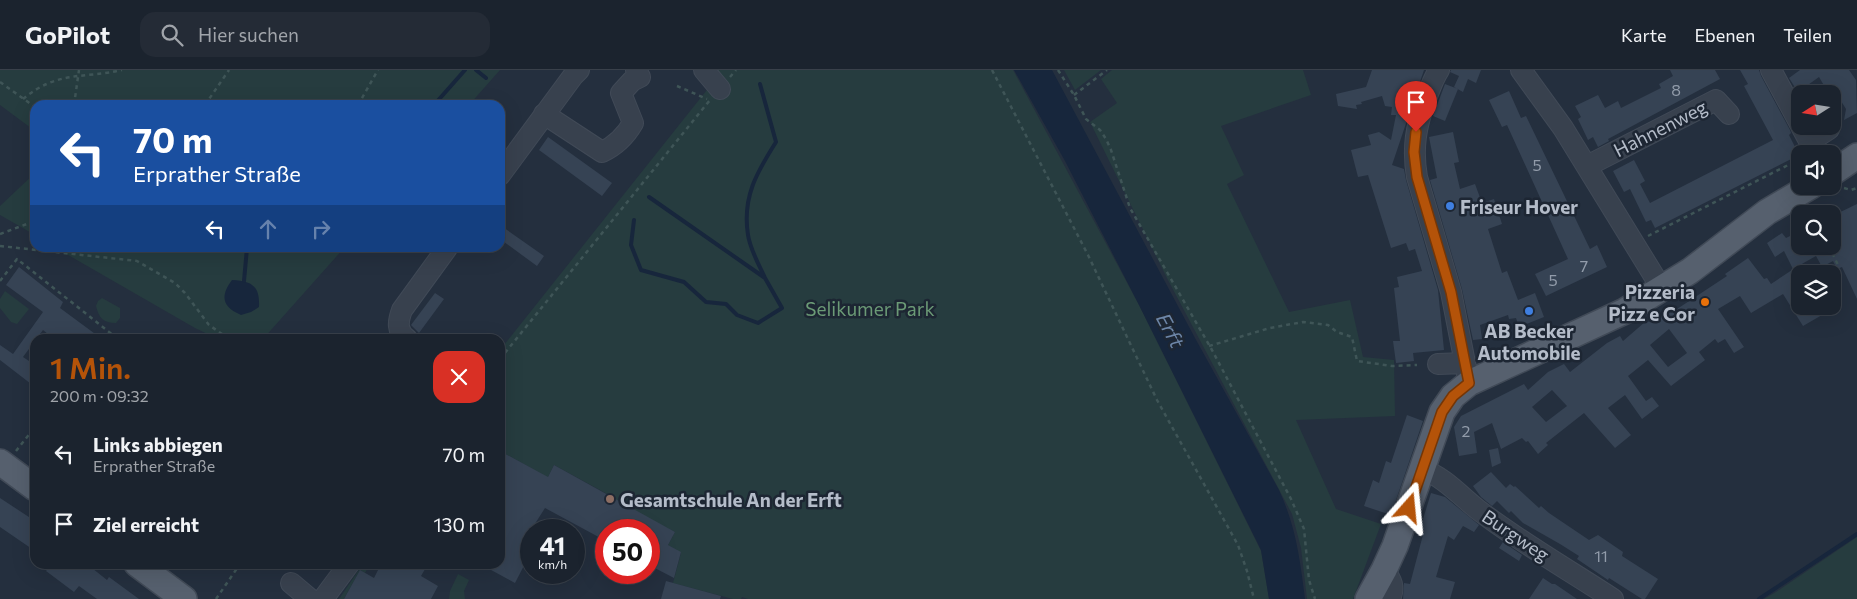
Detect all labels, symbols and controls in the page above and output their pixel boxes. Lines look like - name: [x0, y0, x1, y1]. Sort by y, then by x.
- search box: [140, 12, 490, 57]
- text: GoPilot: [25, 20, 110, 49]
- icon: search: [158, 21, 186, 49]
- text: Hier suchen: [198, 23, 299, 46]
- text: Karte: [1621, 24, 1666, 46]
- text: Ebenen: [1694, 24, 1755, 46]
- text: Teilen: [1783, 24, 1832, 46]
- house number: 8: [1671, 80, 1681, 99]
- pin: [1395, 81, 1437, 132]
- north arrow: [1791, 85, 1841, 135]
- map controls: [1791, 85, 1841, 315]
- icon: arrive: [1402, 88, 1430, 116]
- street label: Hahnenweg: [1609, 95, 1711, 161]
- text: 70 m: [133, 117, 213, 160]
- icon: left: [50, 120, 115, 185]
- button: sound: [1791, 145, 1841, 195]
- house number: 5: [1532, 155, 1542, 174]
- text: Erprather Straße: [133, 160, 301, 187]
- place label: Friseur Hover: [1460, 195, 1578, 218]
- marker: Friseur Hover: [1444, 200, 1456, 212]
- button: search: [1791, 205, 1841, 255]
- icon: left: [201, 215, 229, 243]
- icon: ahead: [254, 215, 282, 243]
- icon: right: [307, 215, 335, 243]
- house number: 7: [1580, 256, 1588, 275]
- button: layers: [1791, 265, 1841, 315]
- house number: 5: [1548, 270, 1558, 289]
- place label: Pizzeria Pizz e Cor: [1608, 280, 1695, 325]
- marker: Pizzeria Pizz e Cor: [1699, 296, 1711, 308]
- park label: Selikumer Park: [805, 297, 935, 320]
- marker: AB Becker Automobile: [1523, 305, 1535, 317]
- water label: Erft: [1152, 308, 1190, 352]
- place label: AB Becker Automobile: [1477, 319, 1581, 364]
- text: 1 Min.: [50, 348, 131, 385]
- button: close: [433, 351, 485, 403]
- text: 200 m · 09:32: [50, 386, 149, 405]
- house number: 2: [1462, 421, 1471, 440]
- text: Links abbiegen: [93, 433, 223, 456]
- icon: left: [50, 440, 78, 468]
- text: 70 m: [442, 443, 485, 466]
- text: Erprather Straße: [93, 456, 215, 475]
- position arrow: [1382, 481, 1434, 533]
- place label: Gesamtschule An der Erft: [620, 488, 842, 511]
- marker: Gesamtschule An der Erft: [604, 493, 616, 505]
- street label: Burgweg: [1478, 504, 1554, 566]
- icon: arrive: [50, 510, 78, 538]
- text: Ziel erreicht: [93, 513, 199, 536]
- text: 130 m: [433, 513, 485, 536]
- speed limit sign: 50: [595, 519, 660, 584]
- text: 41: [540, 530, 565, 560]
- house number: 11: [1594, 546, 1608, 565]
- text: km/h: [538, 557, 567, 571]

